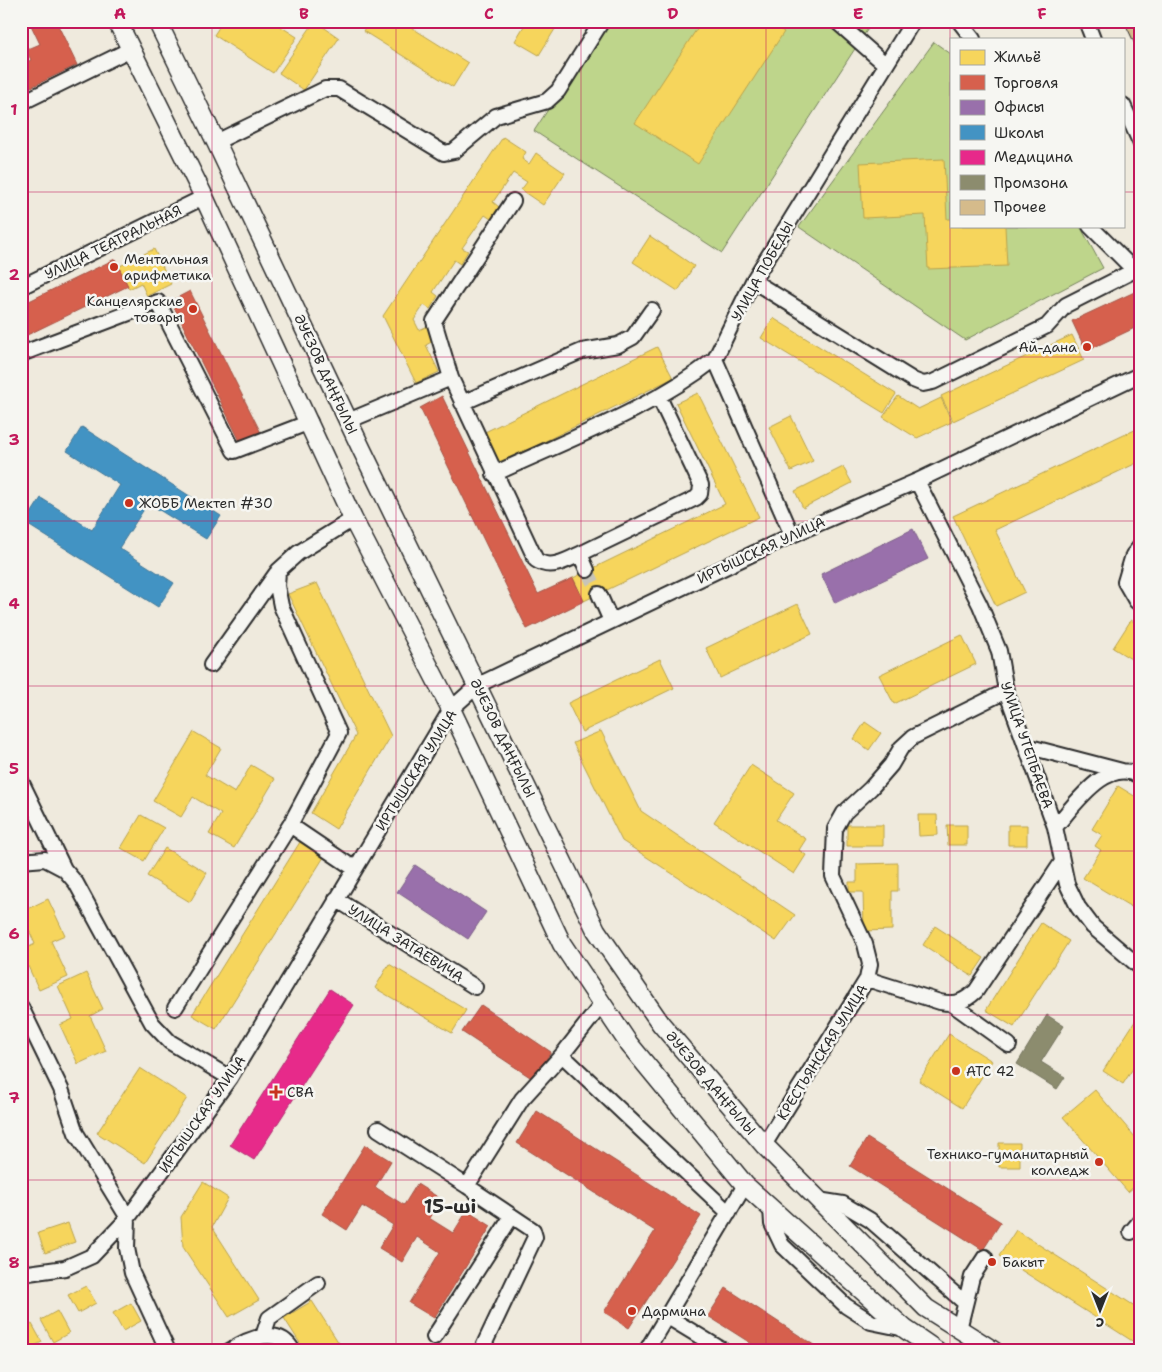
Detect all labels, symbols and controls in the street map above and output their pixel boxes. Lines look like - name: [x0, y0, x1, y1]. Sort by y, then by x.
- text: A: [114, 3, 126, 24]
- text: B: [299, 3, 309, 24]
- text: C: [484, 3, 494, 24]
- text: D: [667, 3, 679, 24]
- text: E: [853, 3, 863, 24]
- text: F: [1037, 3, 1047, 24]
- legend: [950, 38, 1124, 228]
- text: Жильё: [994, 47, 1041, 67]
- text: Торговля: [994, 73, 1059, 93]
- text: Офисы: [994, 97, 1044, 117]
- text: 1: [10, 99, 18, 120]
- text: Школы: [994, 123, 1044, 143]
- text: Медицина: [994, 147, 1074, 167]
- text: Промзона: [994, 173, 1069, 193]
- text: Прочее: [994, 197, 1046, 217]
- street label: УЛИЦА ТЕАТРАЛЬНАЯ: [42, 201, 184, 283]
- street label: УЛИЦА ПОБЕДЫ: [727, 218, 797, 324]
- place label: Ментальная арифметика: [124, 250, 211, 284]
- marker: Ментальная арифметика: [108, 261, 120, 273]
- text: 2: [8, 264, 20, 285]
- place label: Канцелярские товары: [87, 292, 183, 326]
- marker: Канцелярские товары: [187, 303, 199, 315]
- street label: ӘУЕЗОВ ДАҢҒЫЛЫ: [290, 311, 362, 437]
- place label: Ай-дана: [1018, 338, 1077, 356]
- marker: Ай-дана: [1081, 341, 1093, 353]
- text: 3: [8, 429, 20, 450]
- place label: ЖОББ Мектеп #30: [139, 494, 273, 512]
- marker: ЖОББ Мектеп #30: [123, 497, 135, 509]
- street label: ИРТЫШСКАЯ УЛИЦА: [694, 512, 828, 588]
- text: 4: [8, 593, 20, 614]
- street label: ӘУЕЗОВ ДАҢҒЫЛЫ: [466, 676, 540, 800]
- street label: УЛИЦА УТЕПБАЕВА: [997, 679, 1057, 811]
- street label: ИРТЫШСКАЯ УЛИЦА: [371, 706, 461, 834]
- text: 5: [9, 758, 19, 779]
- street label: УЛИЦА ЗАТАЕВИЧА: [345, 900, 467, 986]
- text: 6: [8, 923, 20, 944]
- street label: КРЕСТЬЯНСКАЯ УЛИЦА: [773, 981, 871, 1123]
- street label: ӘУЕЗОВ ДАҢҒЫЛЫ: [662, 1027, 760, 1139]
- street label: ИРТЫШСКАЯ УЛИЦА: [155, 1052, 249, 1176]
- place label: АТС 42: [966, 1062, 1015, 1080]
- marker: АТС 42: [950, 1065, 962, 1077]
- place label: СВА: [287, 1083, 314, 1101]
- marker: СВА: [269, 1085, 283, 1099]
- text: 7: [8, 1087, 20, 1108]
- place label: Технико-гуманитарный колледж: [927, 1145, 1090, 1179]
- marker: Технико-гуманитарный колледж: [1093, 1156, 1105, 1168]
- district label: 15-ші: [424, 1194, 476, 1219]
- text: 8: [8, 1252, 20, 1273]
- place label: Бакыт: [1002, 1253, 1045, 1271]
- marker: Бакыт: [986, 1256, 998, 1268]
- north arrow: [1074, 1284, 1124, 1334]
- place label: Дармина: [642, 1302, 706, 1320]
- marker: Дармина: [626, 1305, 638, 1317]
- text: С: [1096, 1314, 1104, 1332]

